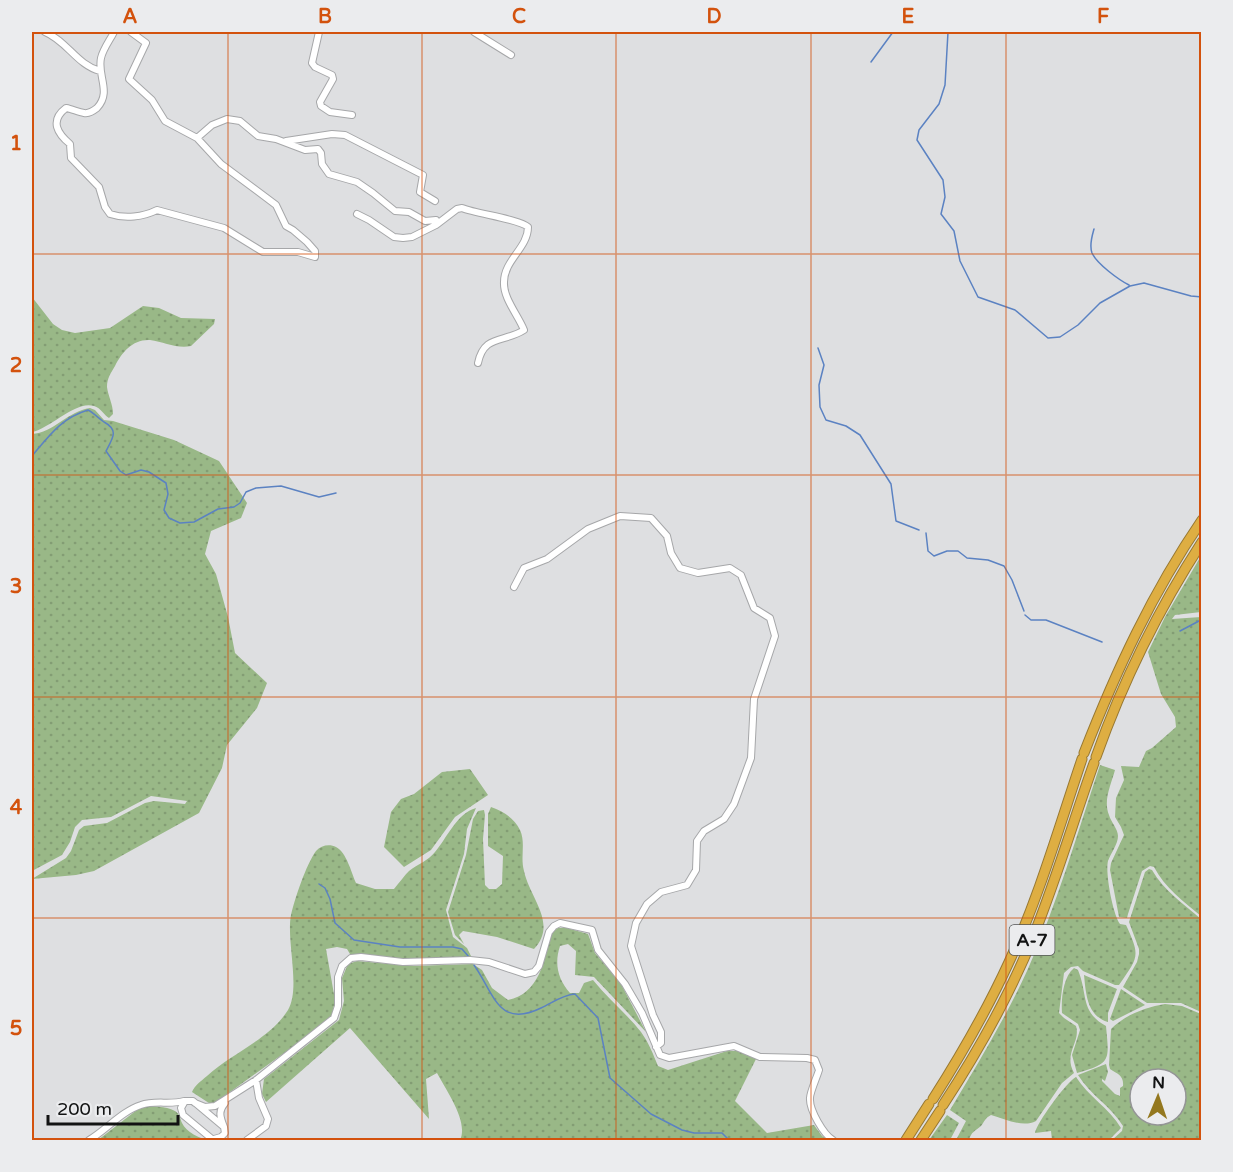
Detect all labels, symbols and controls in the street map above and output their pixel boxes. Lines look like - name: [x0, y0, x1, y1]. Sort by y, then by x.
- text: A: [123, 5, 138, 29]
- text: B: [318, 5, 332, 29]
- text: C: [512, 5, 526, 29]
- text: D: [706, 5, 722, 29]
- text: E: [902, 5, 915, 29]
- text: F: [1097, 5, 1109, 29]
- text: 1: [10, 132, 22, 156]
- text: 2: [10, 354, 22, 378]
- text: 3: [10, 575, 22, 599]
- text: 4: [10, 796, 23, 820]
- road number: A-7: [1010, 925, 1054, 955]
- text: 5: [10, 1017, 22, 1041]
- north arrow: [1128, 1067, 1188, 1127]
- text: N: [1152, 1073, 1165, 1093]
- scale bar: [48, 1088, 178, 1126]
- text: 200 m: [57, 1098, 112, 1120]

